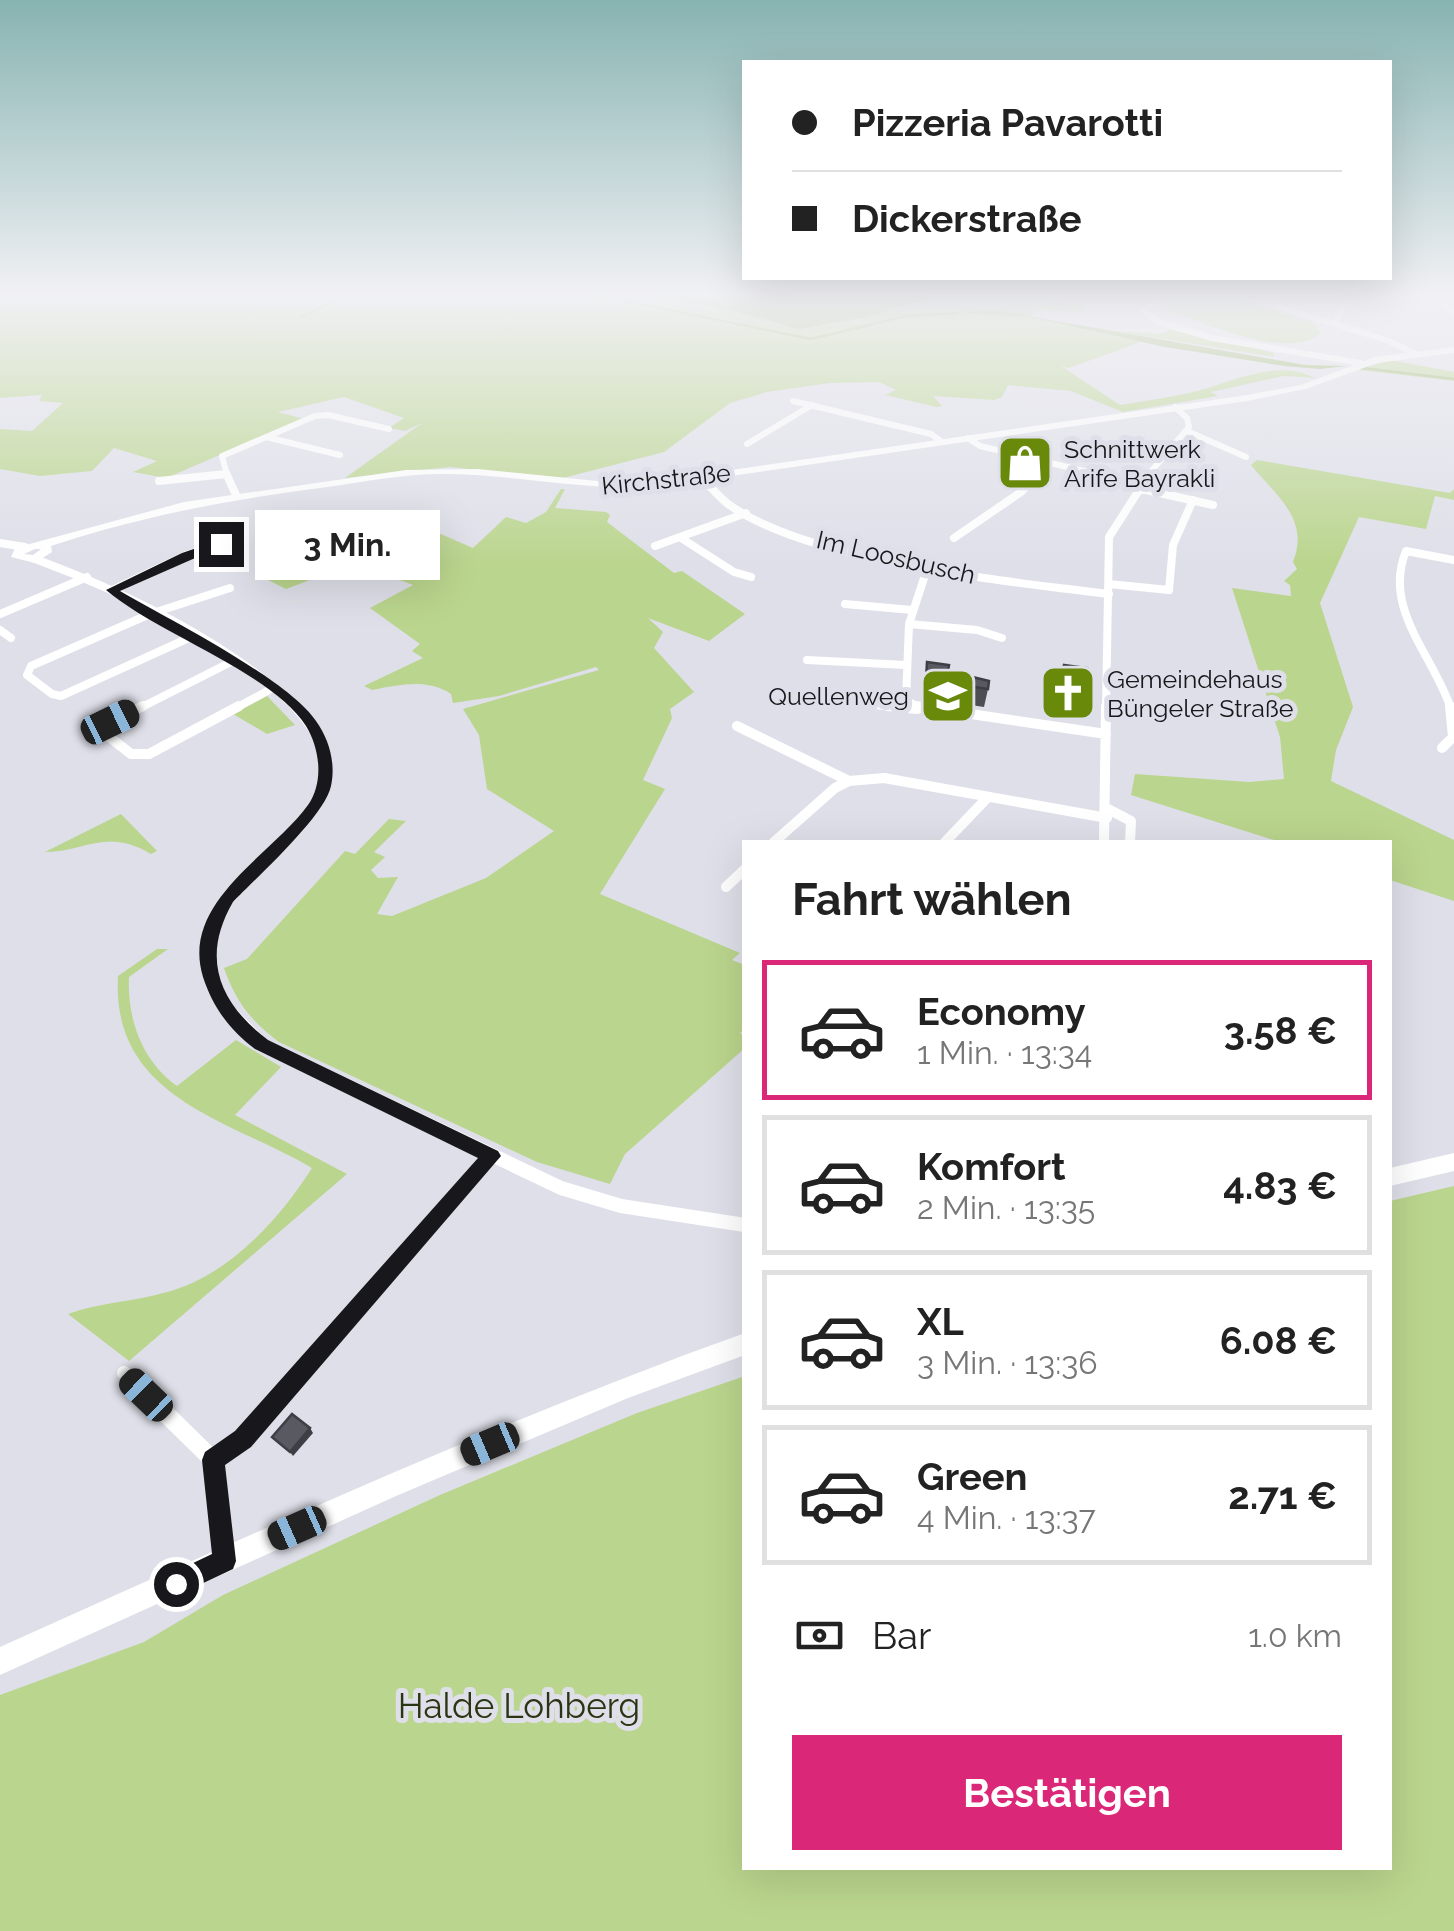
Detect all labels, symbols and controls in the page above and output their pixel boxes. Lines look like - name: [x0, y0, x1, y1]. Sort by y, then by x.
- text: Pizzeria Pavarotti: [852, 100, 1163, 145]
- text: Dickerstraße: [852, 196, 1082, 241]
- shop icon: Schnittwerk Arife Bayrakli: [995, 433, 1055, 493]
- place label: Schnittwerk Arife Bayrakli: [1064, 434, 1215, 493]
- street label: Kirchstraße: [600, 457, 732, 501]
- callout: 3 Min.: [256, 509, 441, 579]
- route end: [199, 522, 244, 567]
- street label: Im Loosbusch: [814, 524, 978, 590]
- text: 3 Min.: [304, 526, 391, 563]
- church icon: Gemeindehaus Büngeler Straße: [1038, 663, 1098, 723]
- place label: Gemeindehaus Büngeler Straße: [1107, 664, 1293, 723]
- school or university icon: Quellenweg: [918, 666, 978, 726]
- place label: Quellenweg: [768, 681, 909, 711]
- car: [76, 695, 144, 749]
- text: Fahrt wählen: [792, 873, 1072, 926]
- icon: car: [797, 985, 887, 1075]
- text: Economy: [917, 989, 1086, 1034]
- text: 3.58 €: [1224, 1008, 1337, 1053]
- text: 1 Min. · 13:34: [917, 1034, 1092, 1071]
- icon: car: [797, 1140, 887, 1230]
- text: Komfort: [917, 1144, 1066, 1189]
- text: 4.83 €: [1223, 1163, 1337, 1208]
- text: 2 Min. · 13:35: [917, 1189, 1095, 1226]
- icon: car: [797, 1295, 887, 1385]
- text: XL: [917, 1299, 964, 1344]
- text: 6.08 €: [1220, 1318, 1337, 1363]
- text: 3 Min. · 13:36: [917, 1344, 1098, 1381]
- car: [114, 1363, 178, 1427]
- car: [457, 1418, 523, 1470]
- icon: car: [797, 1450, 887, 1540]
- text: Green: [917, 1454, 1027, 1499]
- text: 2.71 €: [1228, 1473, 1337, 1518]
- text: 4 Min. · 13:37: [917, 1499, 1096, 1536]
- car: [263, 1502, 331, 1554]
- route start: [154, 1562, 199, 1607]
- icon: cash: [792, 1608, 847, 1663]
- text: Bar: [872, 1613, 931, 1658]
- text: 1.0 km: [1248, 1617, 1342, 1654]
- park label: Halde Lohberg: [398, 1685, 640, 1726]
- button: Bestätigen: [792, 1735, 1342, 1850]

